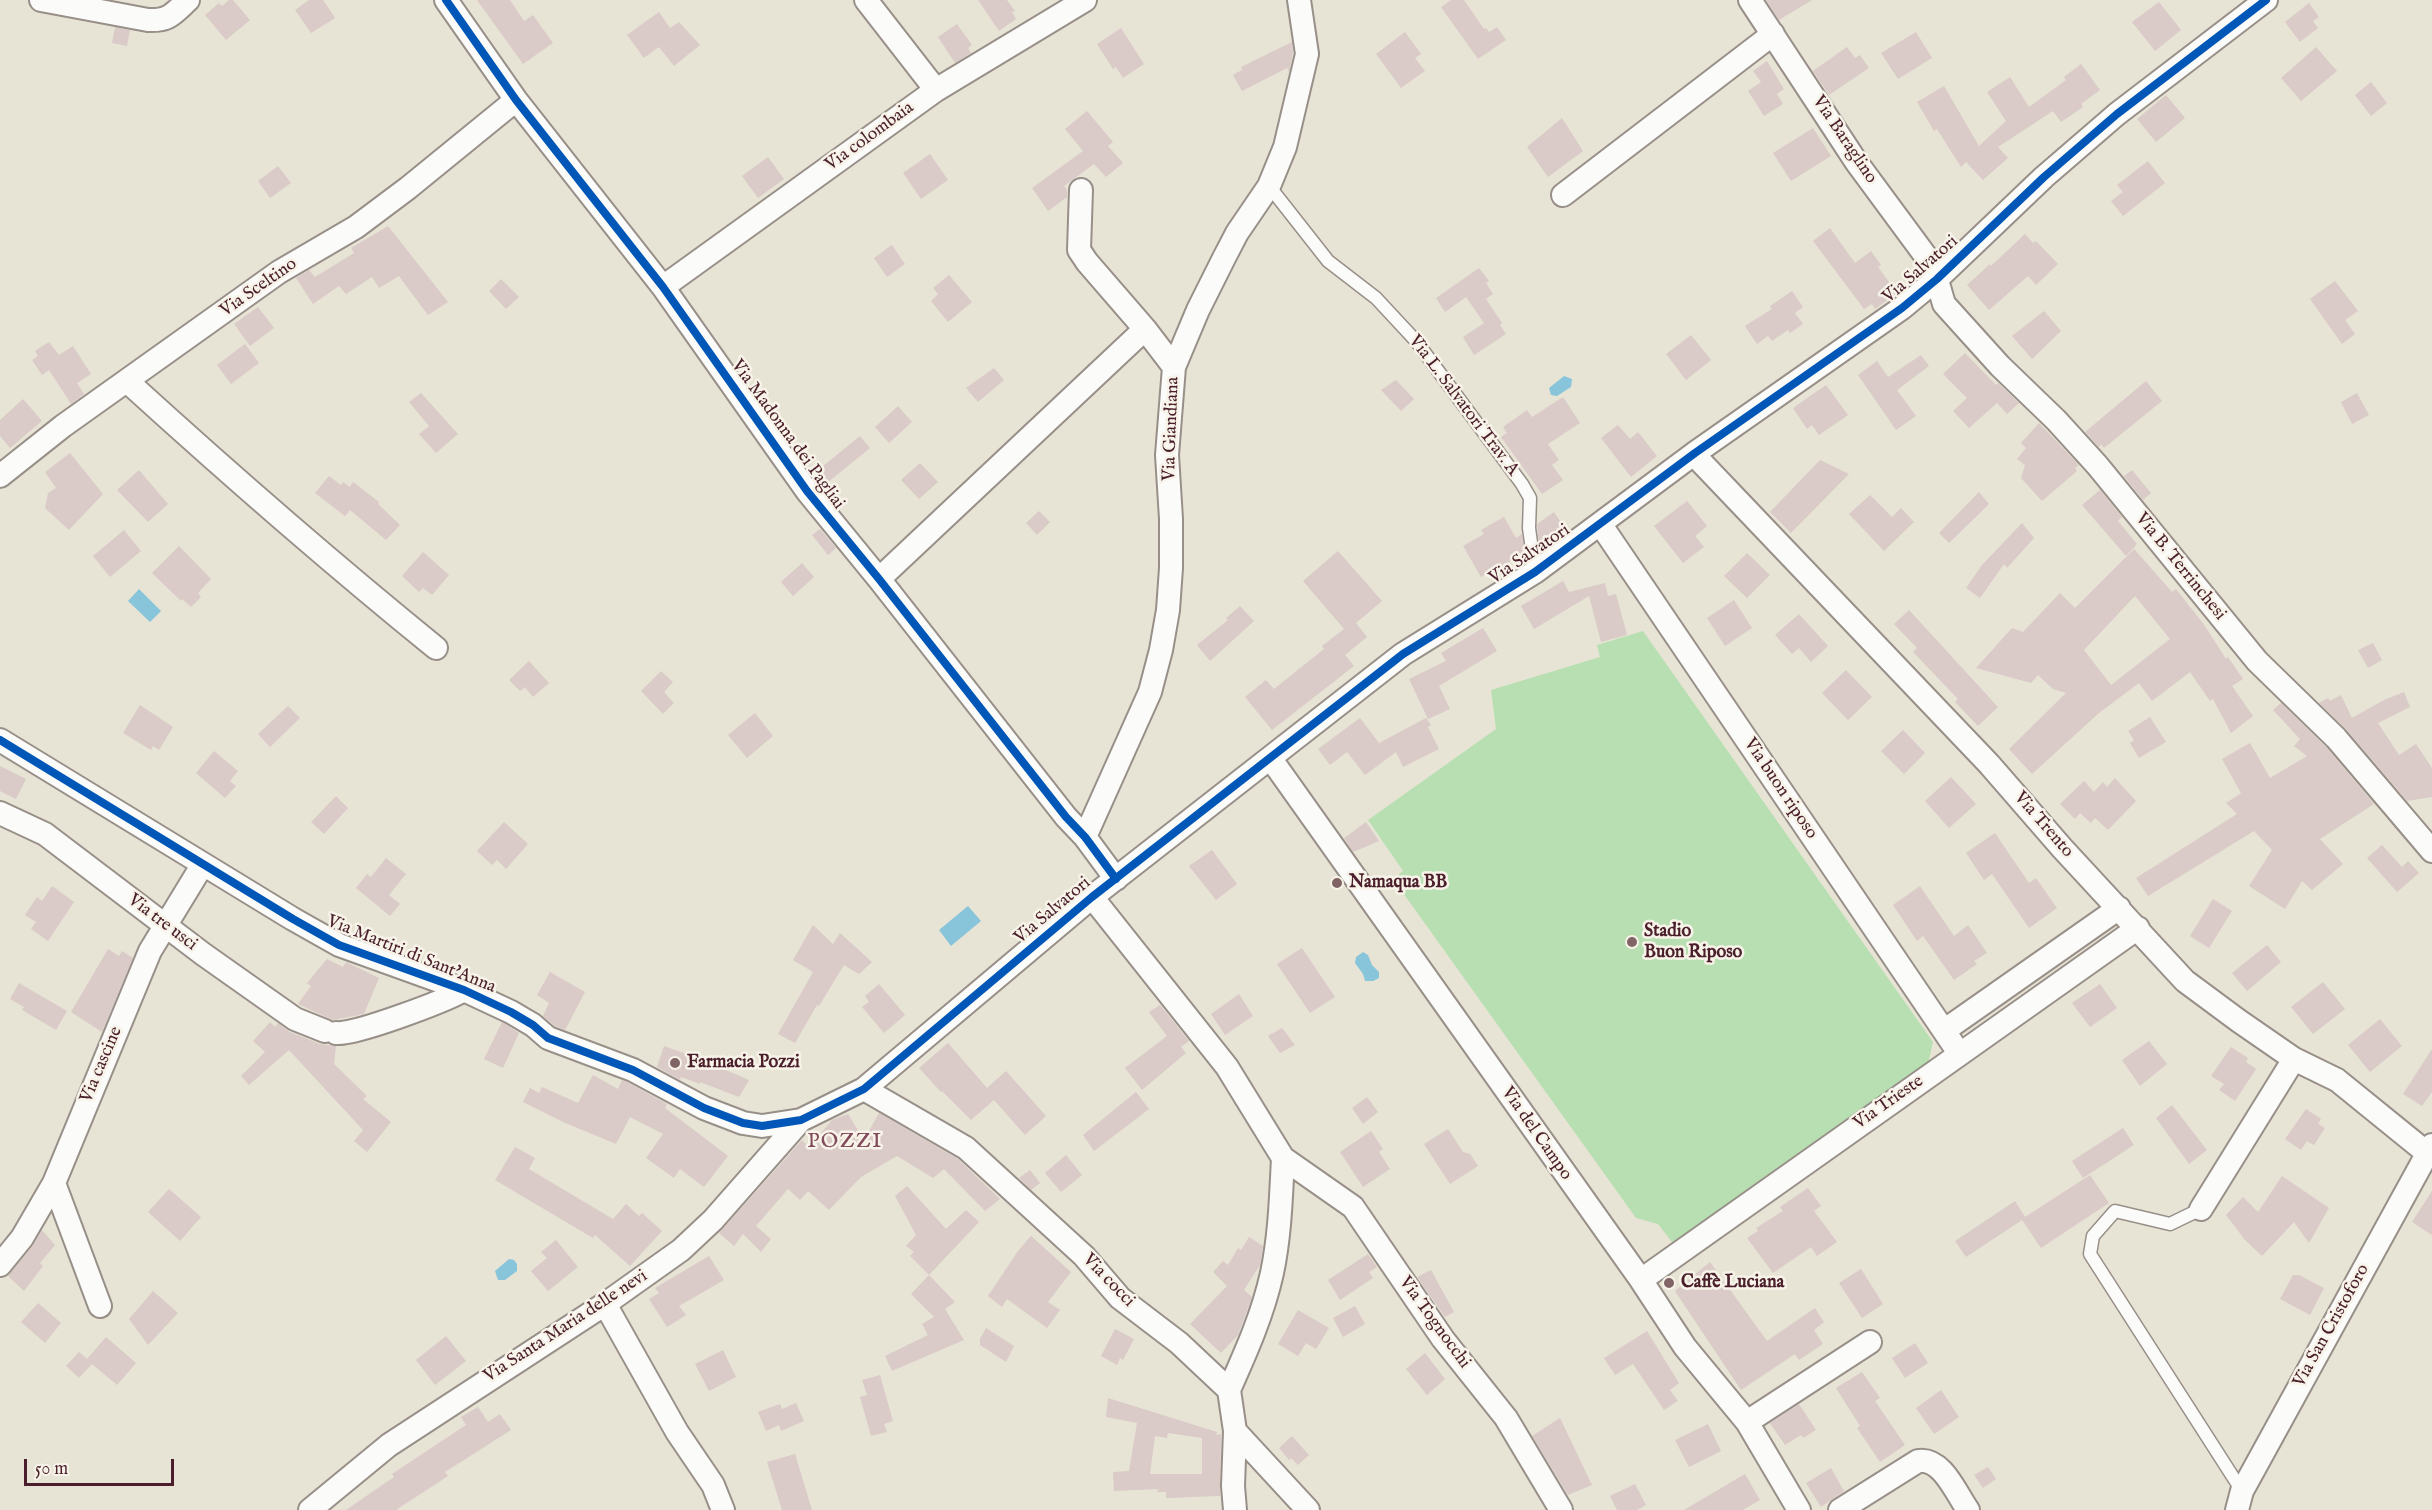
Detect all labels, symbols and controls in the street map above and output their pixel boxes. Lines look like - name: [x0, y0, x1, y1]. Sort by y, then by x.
- street label: Via Baraglino: [1807, 92, 1881, 188]
- street label: Via colombaia: [822, 98, 918, 176]
- street label: Via Salvatori: [1879, 231, 1963, 309]
- street label: Via Sceltino: [216, 254, 302, 322]
- street label: Via L. Salvatori Trav. A: [1403, 331, 1523, 481]
- street label: Via Madonna dei Pagliai: [725, 356, 849, 514]
- street label: Via Giandiana: [1159, 376, 1185, 482]
- street label: Via B. Terrinchesi: [2130, 509, 2230, 625]
- street label: Via Salvatori: [1485, 520, 1575, 590]
- street label: Via buon riposo: [1738, 734, 1822, 844]
- street label: Via Trento: [2009, 788, 2077, 862]
- place label: Namaqua BB: [1349, 872, 1447, 894]
- street label: Via Salvatori: [1010, 873, 1096, 949]
- marker: Namaqua BB: [1330, 876, 1344, 890]
- street label: Via tre usci: [123, 890, 201, 956]
- street label: Via Martiri di Sant'Anna: [323, 911, 499, 999]
- place label: Stadio Buon Riposo: [1644, 921, 1742, 964]
- marker: Stadio Buon Riposo: [1625, 935, 1639, 949]
- street label: Via cascine: [76, 1024, 128, 1106]
- place label: Farmacia Pozzi: [687, 1052, 800, 1074]
- marker: Farmacia Pozzi: [668, 1056, 682, 1070]
- street label: Via Trieste: [1850, 1071, 1928, 1135]
- street label: Via del Campo: [1496, 1083, 1576, 1185]
- district label: POZZI: [807, 1130, 883, 1156]
- street label: Via cocci: [1077, 1250, 1139, 1312]
- street label: Via San Cristoforo: [2289, 1261, 2375, 1391]
- street label: Via Santa Maria delle nevi: [480, 1266, 652, 1388]
- place label: Caffè Luciana: [1681, 1272, 1784, 1294]
- street label: Via Tognocchi: [1393, 1273, 1475, 1373]
- marker: Caffè Luciana: [1662, 1276, 1676, 1290]
- scale bar: [27, 1447, 177, 1485]
- text: 50 m: [35, 1458, 68, 1481]

